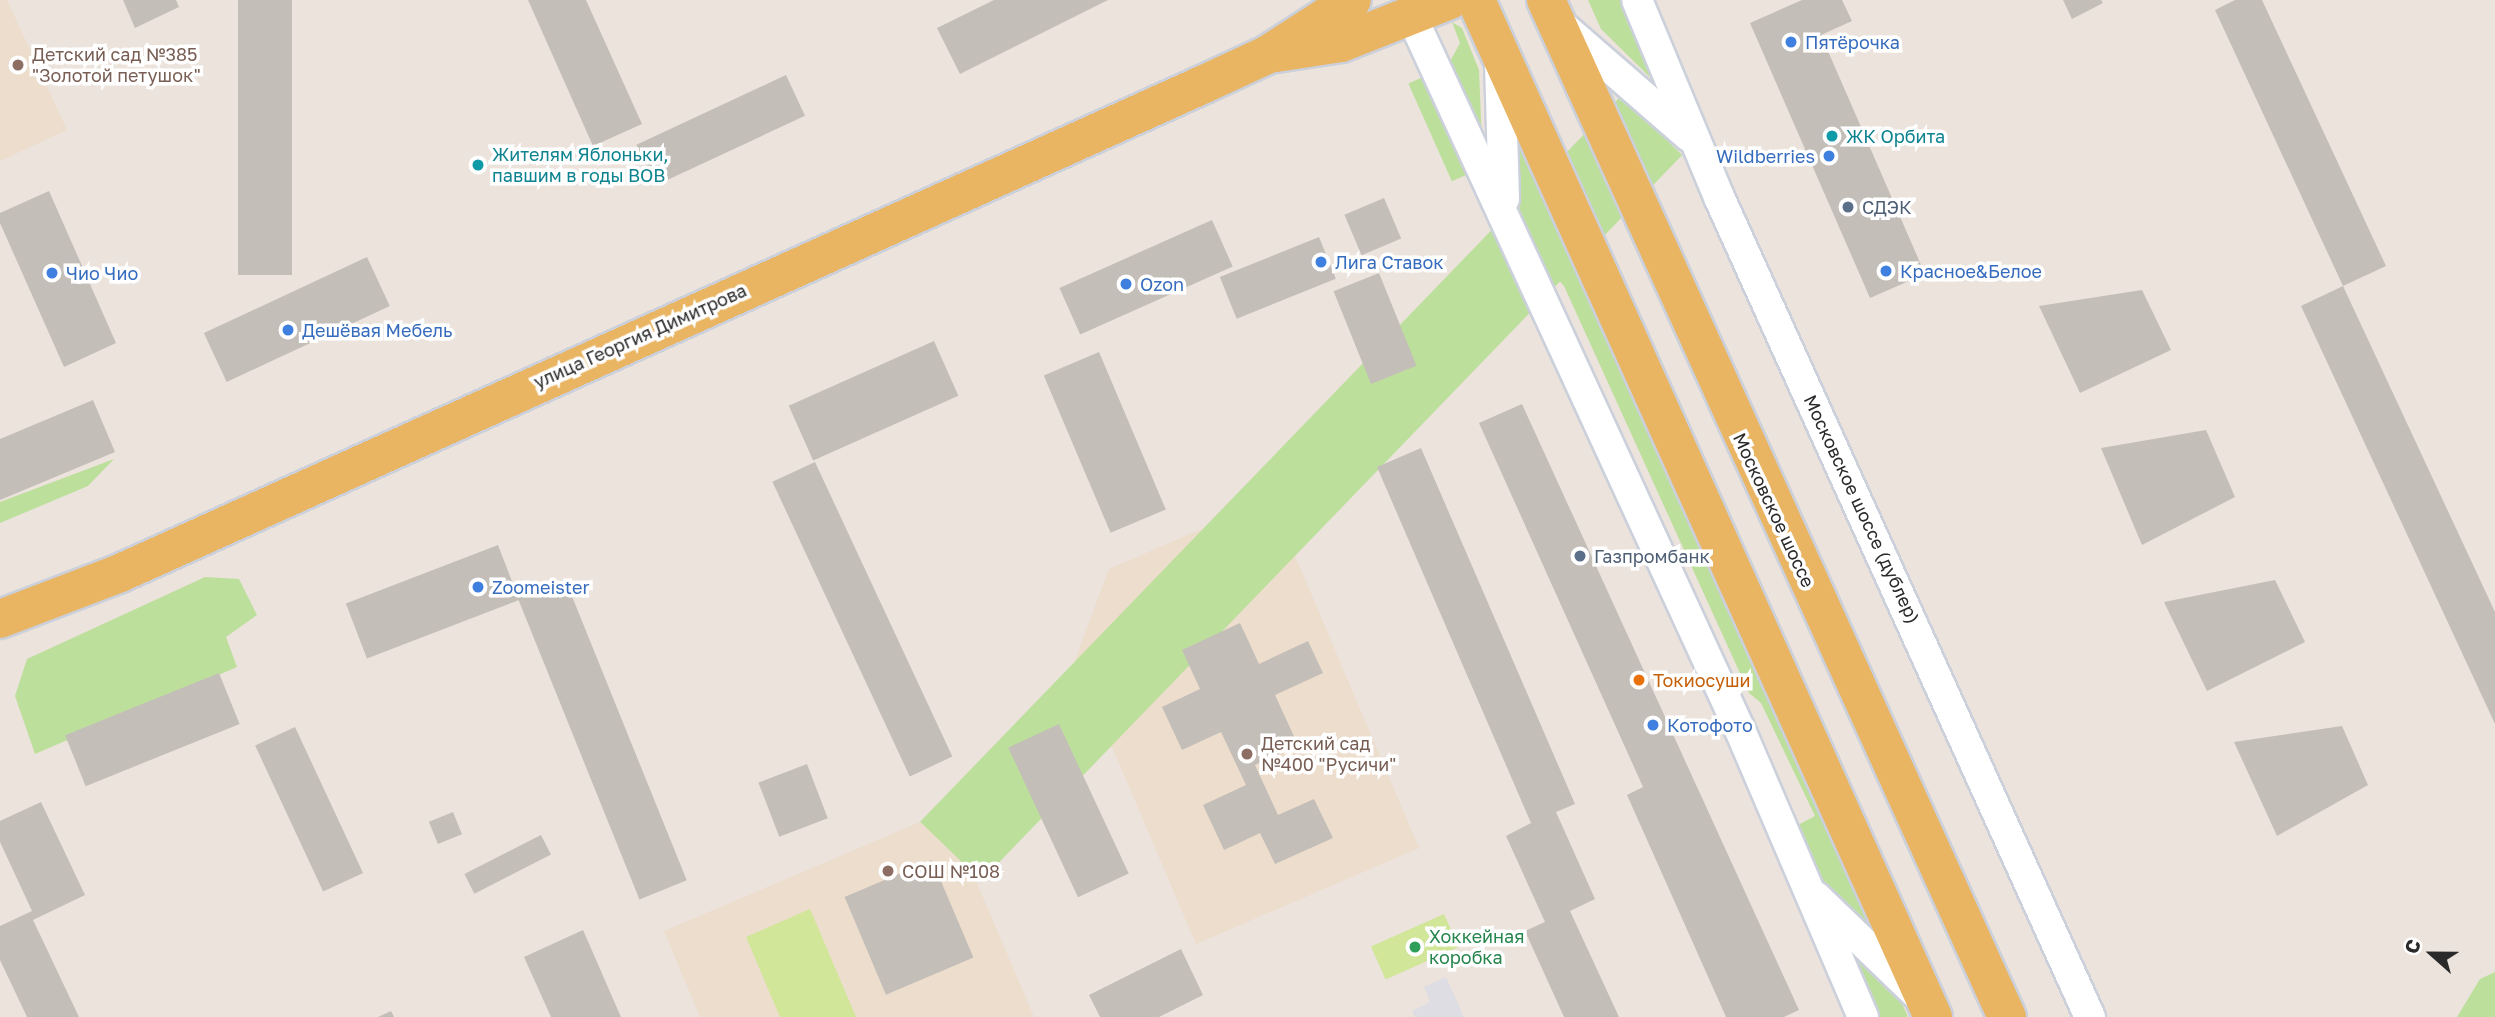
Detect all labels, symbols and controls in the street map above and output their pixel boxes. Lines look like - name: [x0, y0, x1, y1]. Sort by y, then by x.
- place label: Пятёрочка: [1805, 31, 1900, 53]
- marker: Пятёрочка: [1783, 34, 1799, 50]
- place label: Детский сад №385 "Золотой петушок": [32, 44, 201, 86]
- marker: Детский сад №385 "Золотой петушок": [10, 57, 26, 73]
- place label: ЖК Орбита: [1846, 125, 1945, 147]
- marker: ЖК Орбита: [1824, 128, 1840, 144]
- place label: Жителям Яблоньки, павшим в годы ВОВ: [492, 144, 669, 186]
- place label: Wildberries: [1716, 145, 1815, 167]
- marker: Wildberries: [1821, 148, 1837, 164]
- marker: Жителям Яблоньки, павшим в годы ВОВ: [470, 157, 486, 173]
- place label: СДЭК: [1862, 196, 1911, 218]
- marker: СДЭК: [1840, 199, 1856, 215]
- place label: Лига Ставок: [1335, 251, 1444, 273]
- marker: Лига Ставок: [1313, 254, 1329, 270]
- place label: Красное&Белое: [1900, 260, 2042, 282]
- place label: Чио Чио: [66, 262, 138, 284]
- marker: Красное&Белое: [1878, 263, 1894, 279]
- marker: Чио Чио: [44, 265, 60, 281]
- place label: Ozon: [1140, 273, 1184, 295]
- marker: Ozon: [1118, 276, 1134, 292]
- street label: улица Георгия Димитрова: [530, 279, 750, 393]
- place label: Дешёвая Мебель: [302, 319, 452, 341]
- marker: Дешёвая Мебель: [280, 322, 296, 338]
- street label: Московское шоссе (дублер): [1799, 391, 1925, 627]
- street label: Московское шоссе: [1729, 429, 1819, 591]
- place label: Газпромбанк: [1594, 545, 1710, 567]
- marker: Газпромбанк: [1572, 548, 1588, 564]
- place label: Zoomeister: [492, 576, 589, 598]
- marker: Zoomeister: [470, 579, 486, 595]
- place label: Токиосуши: [1653, 669, 1751, 691]
- marker: Токиосуши: [1631, 672, 1647, 688]
- place label: Котофото: [1667, 714, 1753, 736]
- marker: Котофото: [1645, 717, 1661, 733]
- place label: Детский сад №400 "Русичи": [1261, 733, 1396, 776]
- marker: Детский сад №400 "Русичи": [1239, 746, 1255, 762]
- place label: СОШ №108: [902, 860, 1000, 882]
- marker: СОШ №108: [880, 863, 896, 879]
- north arrow: [2397, 919, 2467, 989]
- place label: Хоккейная коробка: [1429, 926, 1524, 968]
- text: С: [2399, 936, 2425, 957]
- marker: Хоккейная коробка: [1407, 939, 1423, 955]

